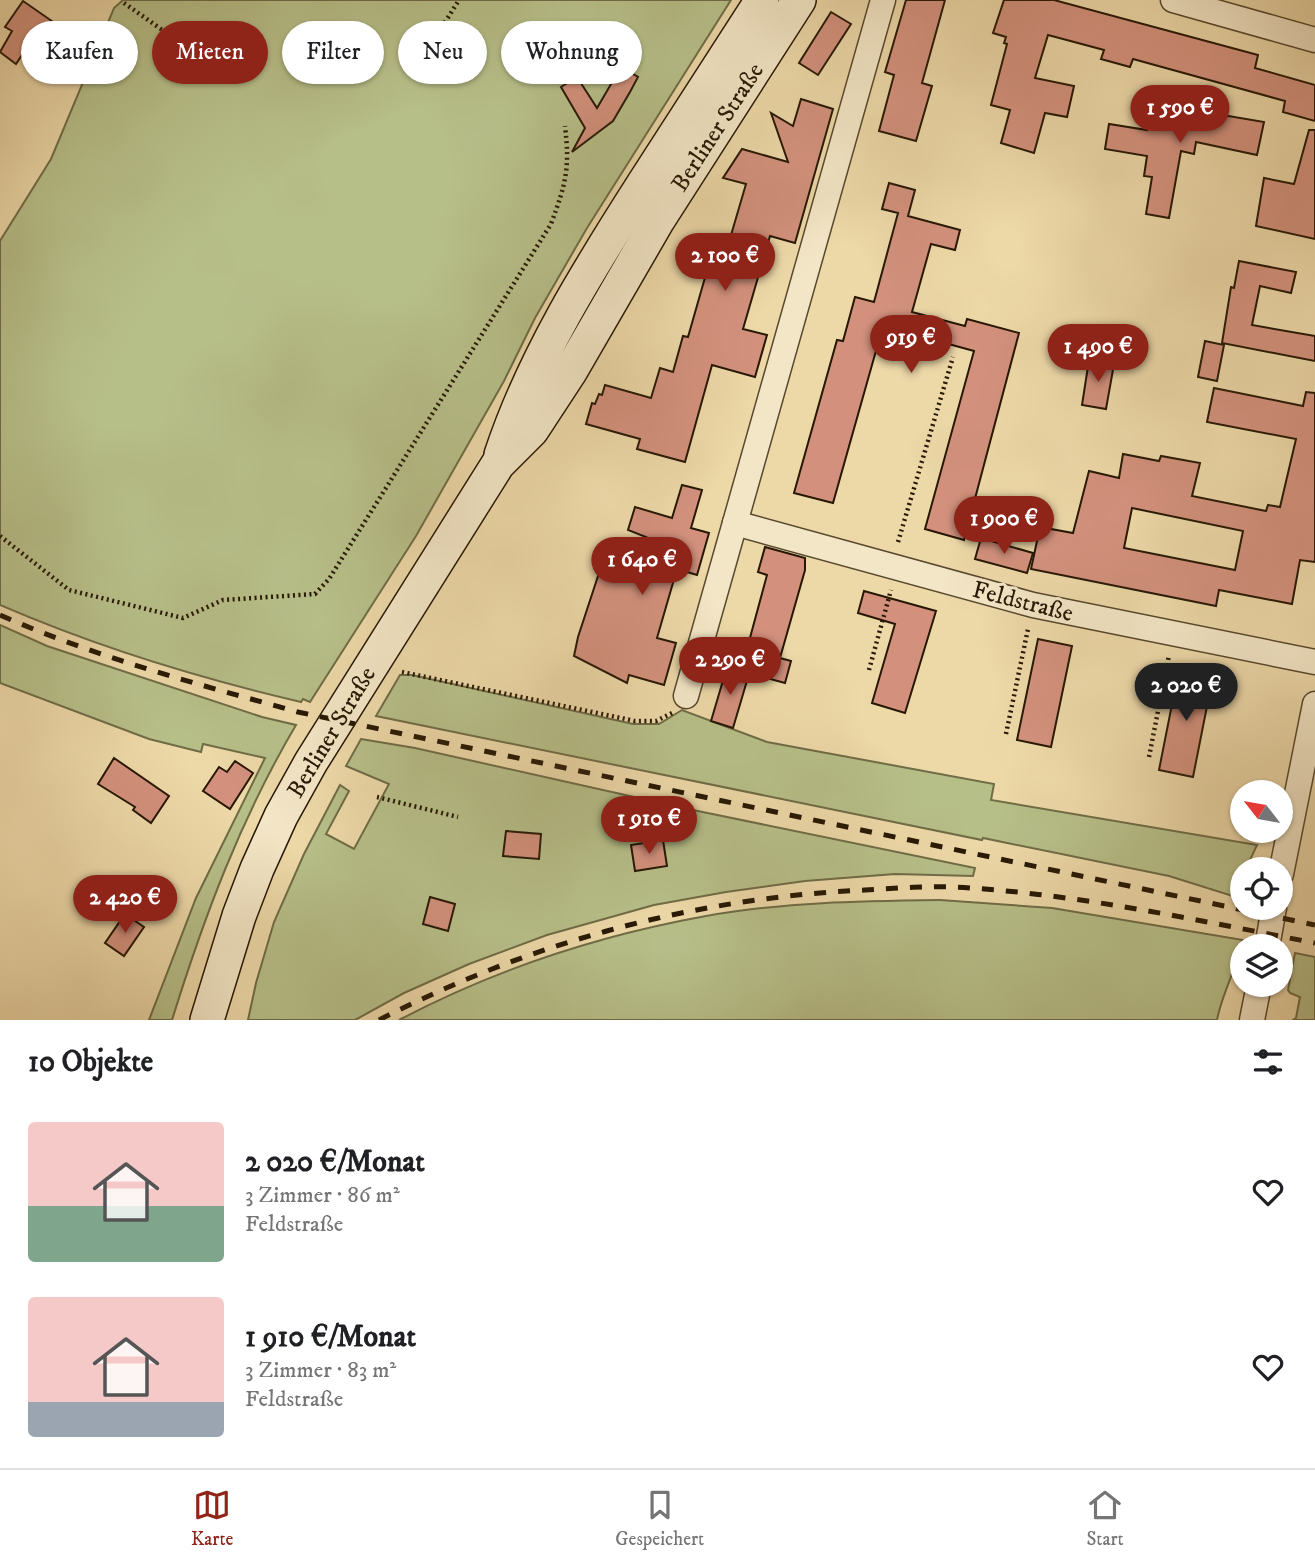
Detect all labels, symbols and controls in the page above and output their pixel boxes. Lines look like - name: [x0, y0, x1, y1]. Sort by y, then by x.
- chip: Kaufen: [21, 21, 138, 84]
- chip: Mieten: [152, 21, 268, 84]
- chip: Filter: [282, 21, 384, 84]
- chip: Neu: [398, 21, 487, 84]
- chip: Wohnung: [501, 21, 642, 84]
- street label: Berliner Straße: [665, 57, 771, 198]
- pin: 1 590 €: [1115, 86, 1245, 145]
- text: 1 590 €: [1146, 93, 1214, 122]
- pin: 2 100 €: [660, 233, 790, 293]
- text: 2 100 €: [691, 241, 759, 270]
- pin: 919 €: [862, 316, 960, 375]
- text: 919 €: [886, 323, 936, 352]
- pin: 1 490 €: [1033, 324, 1163, 384]
- text: 1 490 €: [1064, 332, 1132, 361]
- pin: 1 900 €: [939, 496, 1069, 556]
- text: 1 900 €: [970, 504, 1038, 533]
- pin: 1 640 €: [577, 538, 707, 597]
- text: 1 640 €: [607, 545, 677, 574]
- street label: Feldstraße: [969, 575, 1076, 629]
- pin: 2 290 €: [665, 638, 795, 697]
- text: 2 290 €: [695, 645, 765, 674]
- street label: Berliner Straße: [281, 661, 383, 804]
- pin: 2 020 €: [1121, 664, 1251, 723]
- text: 2 020 €: [1151, 671, 1221, 700]
- north arrow: [1230, 780, 1293, 844]
- map controls: [1230, 780, 1293, 997]
- pin: 1 910 €: [584, 796, 714, 856]
- text: 1 910 €: [617, 804, 681, 833]
- button: locate: [1230, 857, 1293, 920]
- pin: 2 420 €: [60, 876, 190, 935]
- text: 2 420 €: [89, 883, 161, 912]
- button: layers: [1230, 934, 1293, 997]
- icon: filters: [1249, 1043, 1287, 1081]
- text: 10 Objekte: [28, 1044, 153, 1081]
- text: 2 020 €/Monat: [245, 1144, 425, 1181]
- icon: home: [84, 1150, 168, 1234]
- icon: heart: [1249, 1173, 1287, 1211]
- text: 3 Zimmer · 86 m²: [245, 1181, 400, 1210]
- text: Feldstraße: [245, 1210, 343, 1239]
- text: 1 910 €/Monat: [245, 1319, 416, 1356]
- icon: home: [84, 1325, 168, 1409]
- icon: heart: [1249, 1348, 1287, 1386]
- text: 3 Zimmer · 83 m²: [245, 1356, 396, 1385]
- text: Feldstraße: [245, 1385, 343, 1414]
- tab: Karte: [191, 1486, 233, 1551]
- tab: Gespeichert: [615, 1486, 704, 1551]
- tab: Start: [1086, 1486, 1124, 1551]

